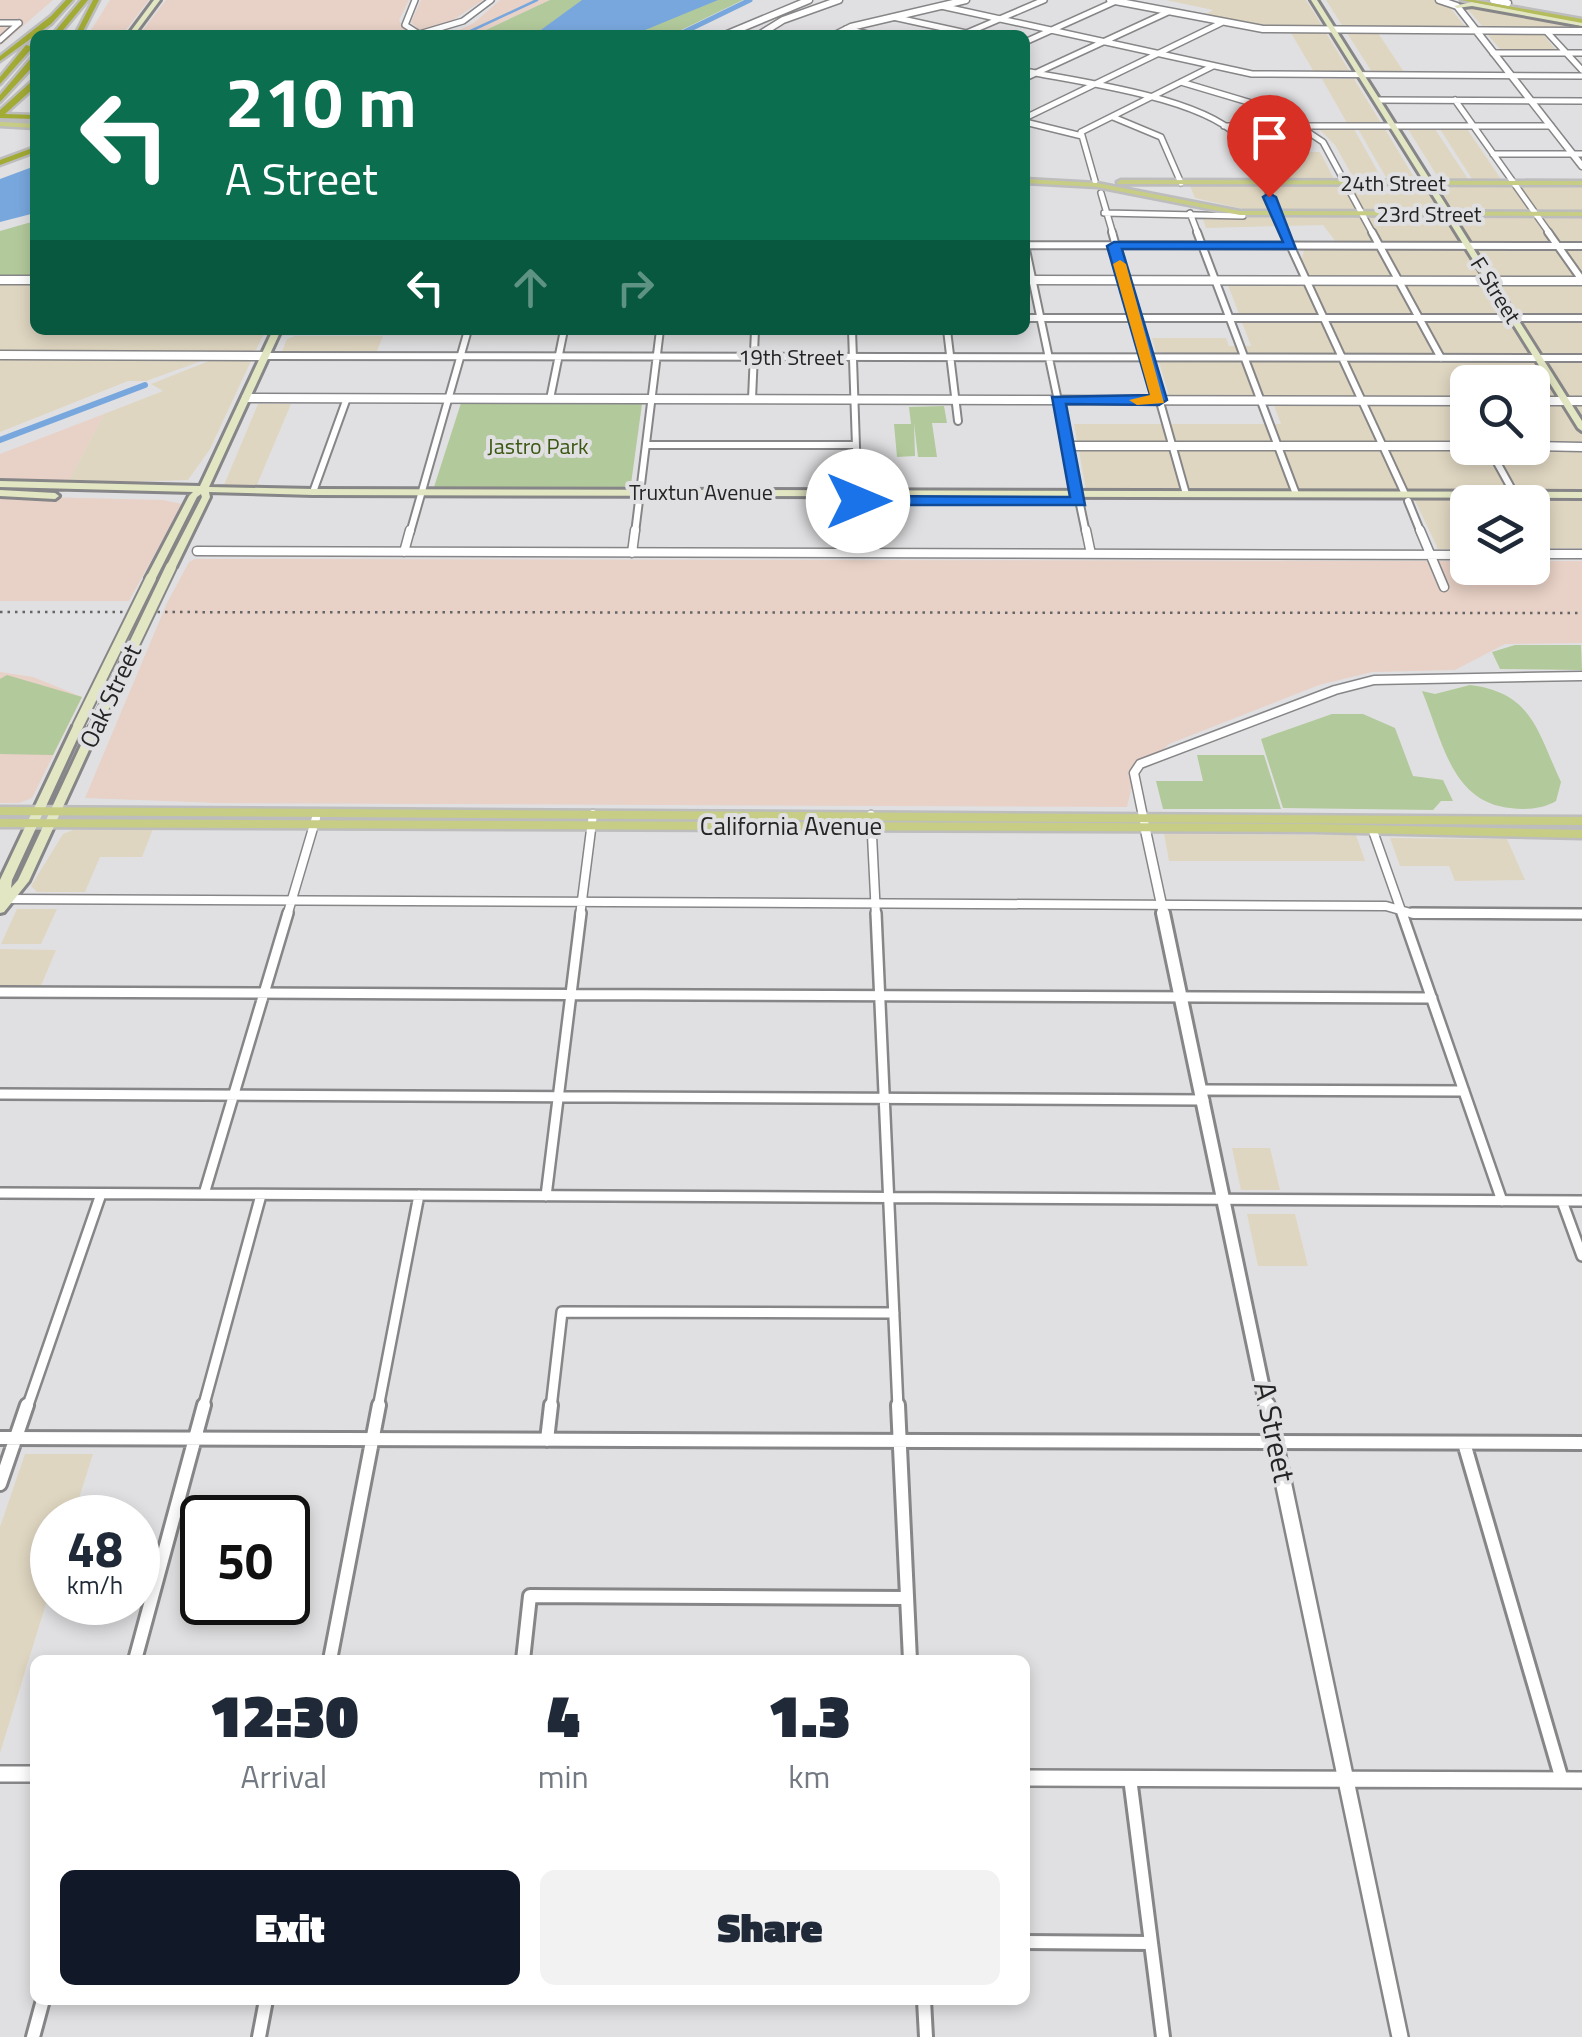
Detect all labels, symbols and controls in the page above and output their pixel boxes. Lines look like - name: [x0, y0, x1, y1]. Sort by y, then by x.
- text: 210 m: [225, 48, 417, 154]
- icon: left: [60, 70, 190, 200]
- pin: [1227, 95, 1312, 198]
- icon: arrive: [1242, 110, 1297, 165]
- text: A Street: [225, 144, 378, 212]
- street label: 24th Street: [1340, 166, 1446, 200]
- street label: 23rd Street: [1376, 197, 1482, 231]
- street label: F Street: [1462, 250, 1530, 330]
- icon: left: [398, 260, 453, 315]
- icon: ahead: [503, 260, 558, 315]
- icon: right: [608, 260, 663, 315]
- street label: 19th Street: [738, 340, 844, 374]
- map controls: [1450, 365, 1550, 585]
- button: search: [1450, 365, 1550, 465]
- park label: Jastro Park: [487, 429, 589, 463]
- position arrow: [806, 449, 910, 553]
- street label: Truxtun Avenue: [629, 475, 773, 509]
- button: layers: [1450, 485, 1550, 585]
- street label: Oak Street: [69, 637, 151, 754]
- street label: California Avenue: [700, 807, 882, 845]
- street label: A Street: [1242, 1377, 1308, 1487]
- speed limit sign: 50: [180, 1495, 310, 1625]
- text: 48: [67, 1510, 123, 1586]
- text: km/h: [67, 1566, 123, 1604]
- text: 12:30: [209, 1669, 358, 1760]
- text: 4: [547, 1669, 580, 1760]
- text: 1.3: [768, 1669, 851, 1760]
- text: Arrival: [240, 1752, 327, 1800]
- text: min: [538, 1752, 589, 1800]
- text: km: [788, 1752, 830, 1800]
- button: Exit: [60, 1870, 520, 1985]
- button: Share: [540, 1870, 1000, 1985]

